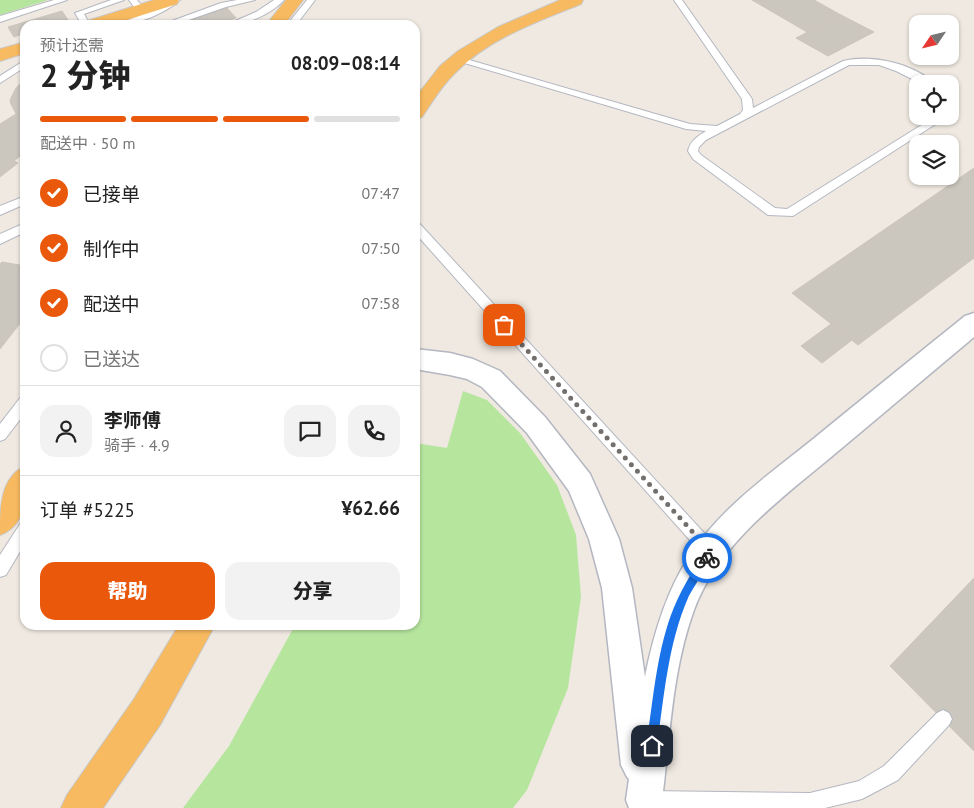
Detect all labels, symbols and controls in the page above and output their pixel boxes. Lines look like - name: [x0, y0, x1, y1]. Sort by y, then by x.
- north arrow: [909, 15, 959, 65]
- map controls: [909, 15, 959, 185]
- text: 预计还需: [40, 35, 104, 55]
- text: 08:09–08:14: [291, 51, 400, 75]
- text: 2 分钟: [40, 54, 130, 96]
- button: locate: [909, 75, 959, 125]
- text: 配送中 · 50 m: [40, 133, 136, 153]
- button: layers: [909, 135, 959, 185]
- icon: check: [40, 179, 68, 207]
- text: 已接单: [83, 182, 140, 206]
- text: 07:47: [362, 183, 400, 203]
- icon: check: [40, 234, 68, 262]
- text: 制作中: [83, 237, 140, 261]
- text: 07:50: [362, 238, 400, 258]
- icon: check: [40, 289, 68, 317]
- text: 配送中: [83, 292, 140, 316]
- text: 07:58: [362, 293, 400, 313]
- pin: [483, 304, 525, 346]
- icon: bag: [490, 311, 518, 339]
- text: 已送达: [83, 347, 140, 371]
- button: person: [40, 405, 92, 457]
- button: chat: [284, 405, 336, 457]
- button: phone: [348, 405, 400, 457]
- text: 李师傅: [104, 408, 161, 432]
- text: 骑手 · 4.9: [104, 435, 170, 455]
- text: ¥62.66: [341, 496, 400, 520]
- text: 订单 #5225: [40, 498, 135, 522]
- courier: [682, 533, 732, 583]
- icon: bike: [693, 544, 721, 572]
- button: 帮助: [40, 562, 215, 620]
- button: 分享: [225, 562, 400, 620]
- pin: [631, 725, 673, 767]
- icon: home: [638, 732, 666, 760]

